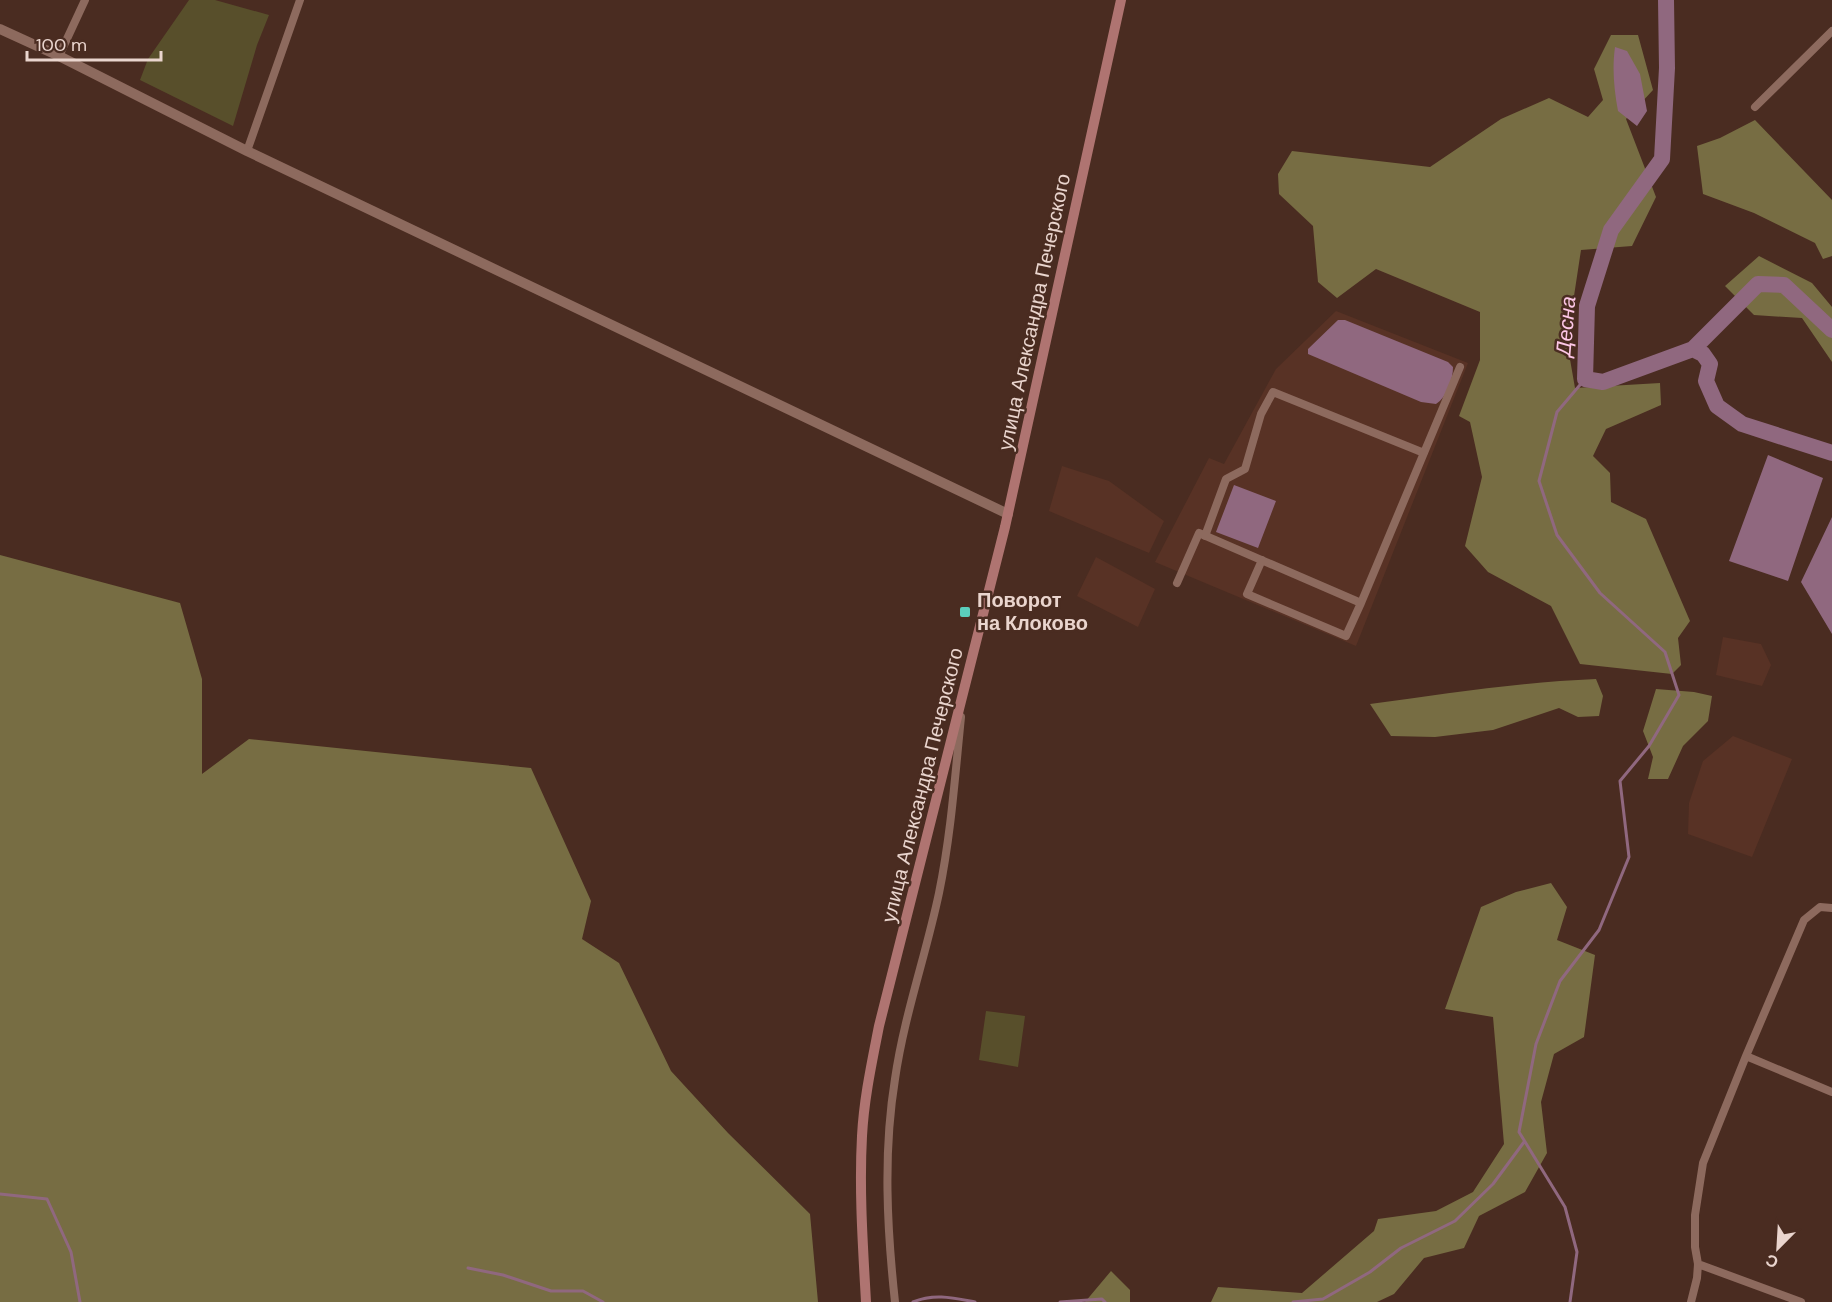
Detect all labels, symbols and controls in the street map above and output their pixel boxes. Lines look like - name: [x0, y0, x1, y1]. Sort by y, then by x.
- scale bar: [27, 24, 160, 62]
- text: 100 m: [36, 33, 87, 57]
- street label: улица Александра Печерского: [992, 171, 1076, 453]
- water label: Десна: [1549, 295, 1583, 359]
- place label: Поворот на Клоково: [977, 587, 1088, 636]
- marker: Поворот на Клоково: [958, 605, 972, 619]
- street label: улица Александра Печерского: [875, 645, 969, 925]
- north arrow: [1748, 1218, 1808, 1278]
- text: С: [1762, 1249, 1782, 1273]

